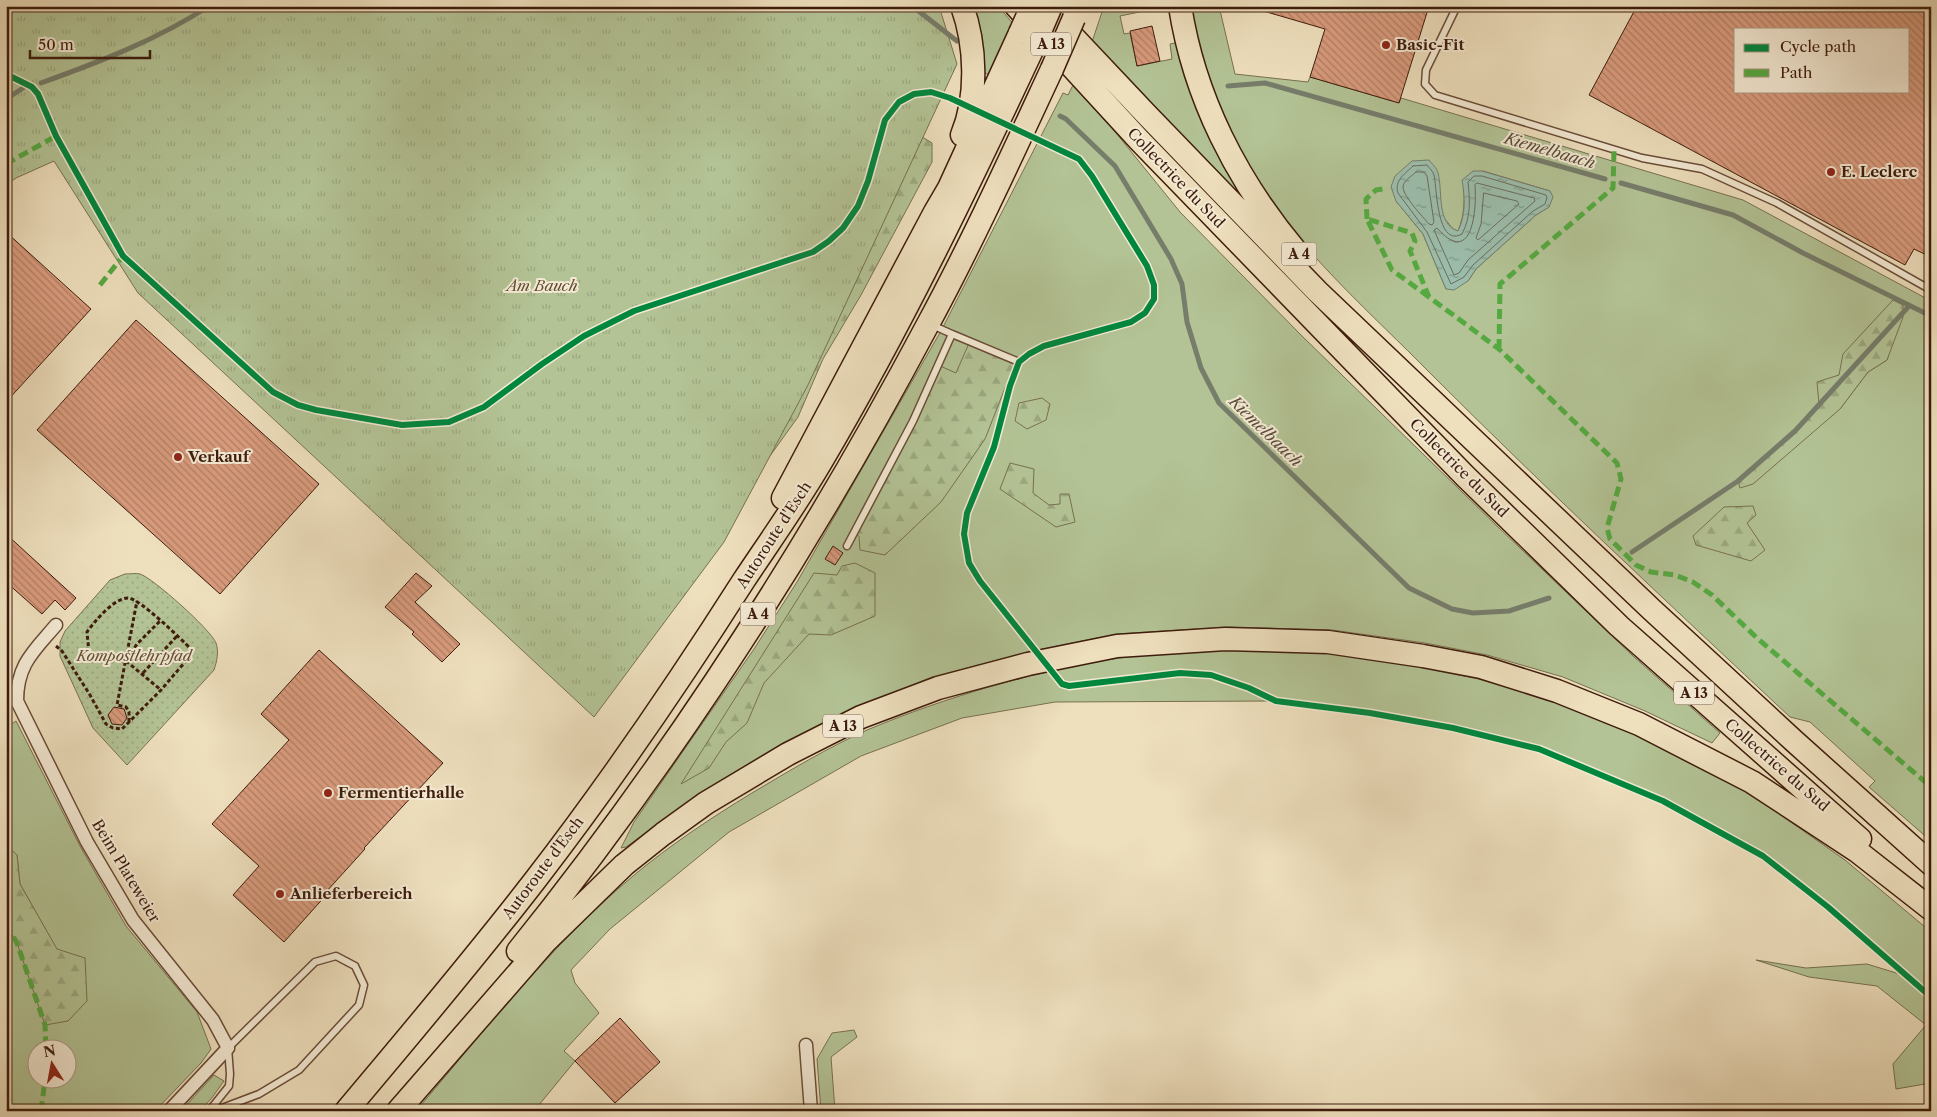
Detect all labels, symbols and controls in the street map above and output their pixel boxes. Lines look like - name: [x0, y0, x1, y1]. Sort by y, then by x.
- scale bar: [30, 28, 150, 60]
- legend: [1734, 28, 1910, 92]
- road number: A 13: [1031, 33, 1071, 56]
- text: 50 m: [38, 35, 74, 54]
- place label: Basic-Fit: [1396, 35, 1464, 54]
- text: Cycle path: [1780, 37, 1857, 56]
- marker: Basic-Fit: [1380, 39, 1392, 51]
- text: Path: [1780, 63, 1813, 82]
- street label: Collectrice du Sud: [1124, 124, 1229, 232]
- water label: Kiemelbaach: [1500, 127, 1598, 172]
- place label: E. Leclerc: [1841, 162, 1917, 181]
- marker: E. Leclerc: [1825, 166, 1837, 178]
- road number: A 4: [1282, 242, 1316, 266]
- park label: Am Bauch: [505, 276, 577, 295]
- water label: Kiemelbaach: [1224, 390, 1307, 471]
- street label: Collectrice du Sud: [1406, 414, 1513, 521]
- place label: Verkauf: [187, 447, 252, 466]
- marker: Verkauf: [172, 451, 184, 463]
- street label: Autoroute d'Esch: [731, 477, 815, 592]
- road number: A 4: [740, 602, 776, 626]
- park label: Kompostlehrpfad: [75, 646, 194, 665]
- road number: A 13: [1674, 681, 1714, 704]
- road number: A 13: [823, 714, 863, 738]
- street label: Collectrice du Sud: [1721, 714, 1833, 815]
- place label: Fermentierhalle: [338, 783, 464, 802]
- marker: Fermentierhalle: [322, 787, 334, 799]
- street label: Autoroute d'Esch: [497, 812, 588, 923]
- street label: Beim Plateweier: [88, 816, 165, 926]
- place label: Anlieferbereich: [289, 884, 413, 903]
- marker: Anlieferbereich: [274, 888, 286, 900]
- north arrow: [28, 1040, 78, 1090]
- text: N: [42, 1041, 57, 1061]

